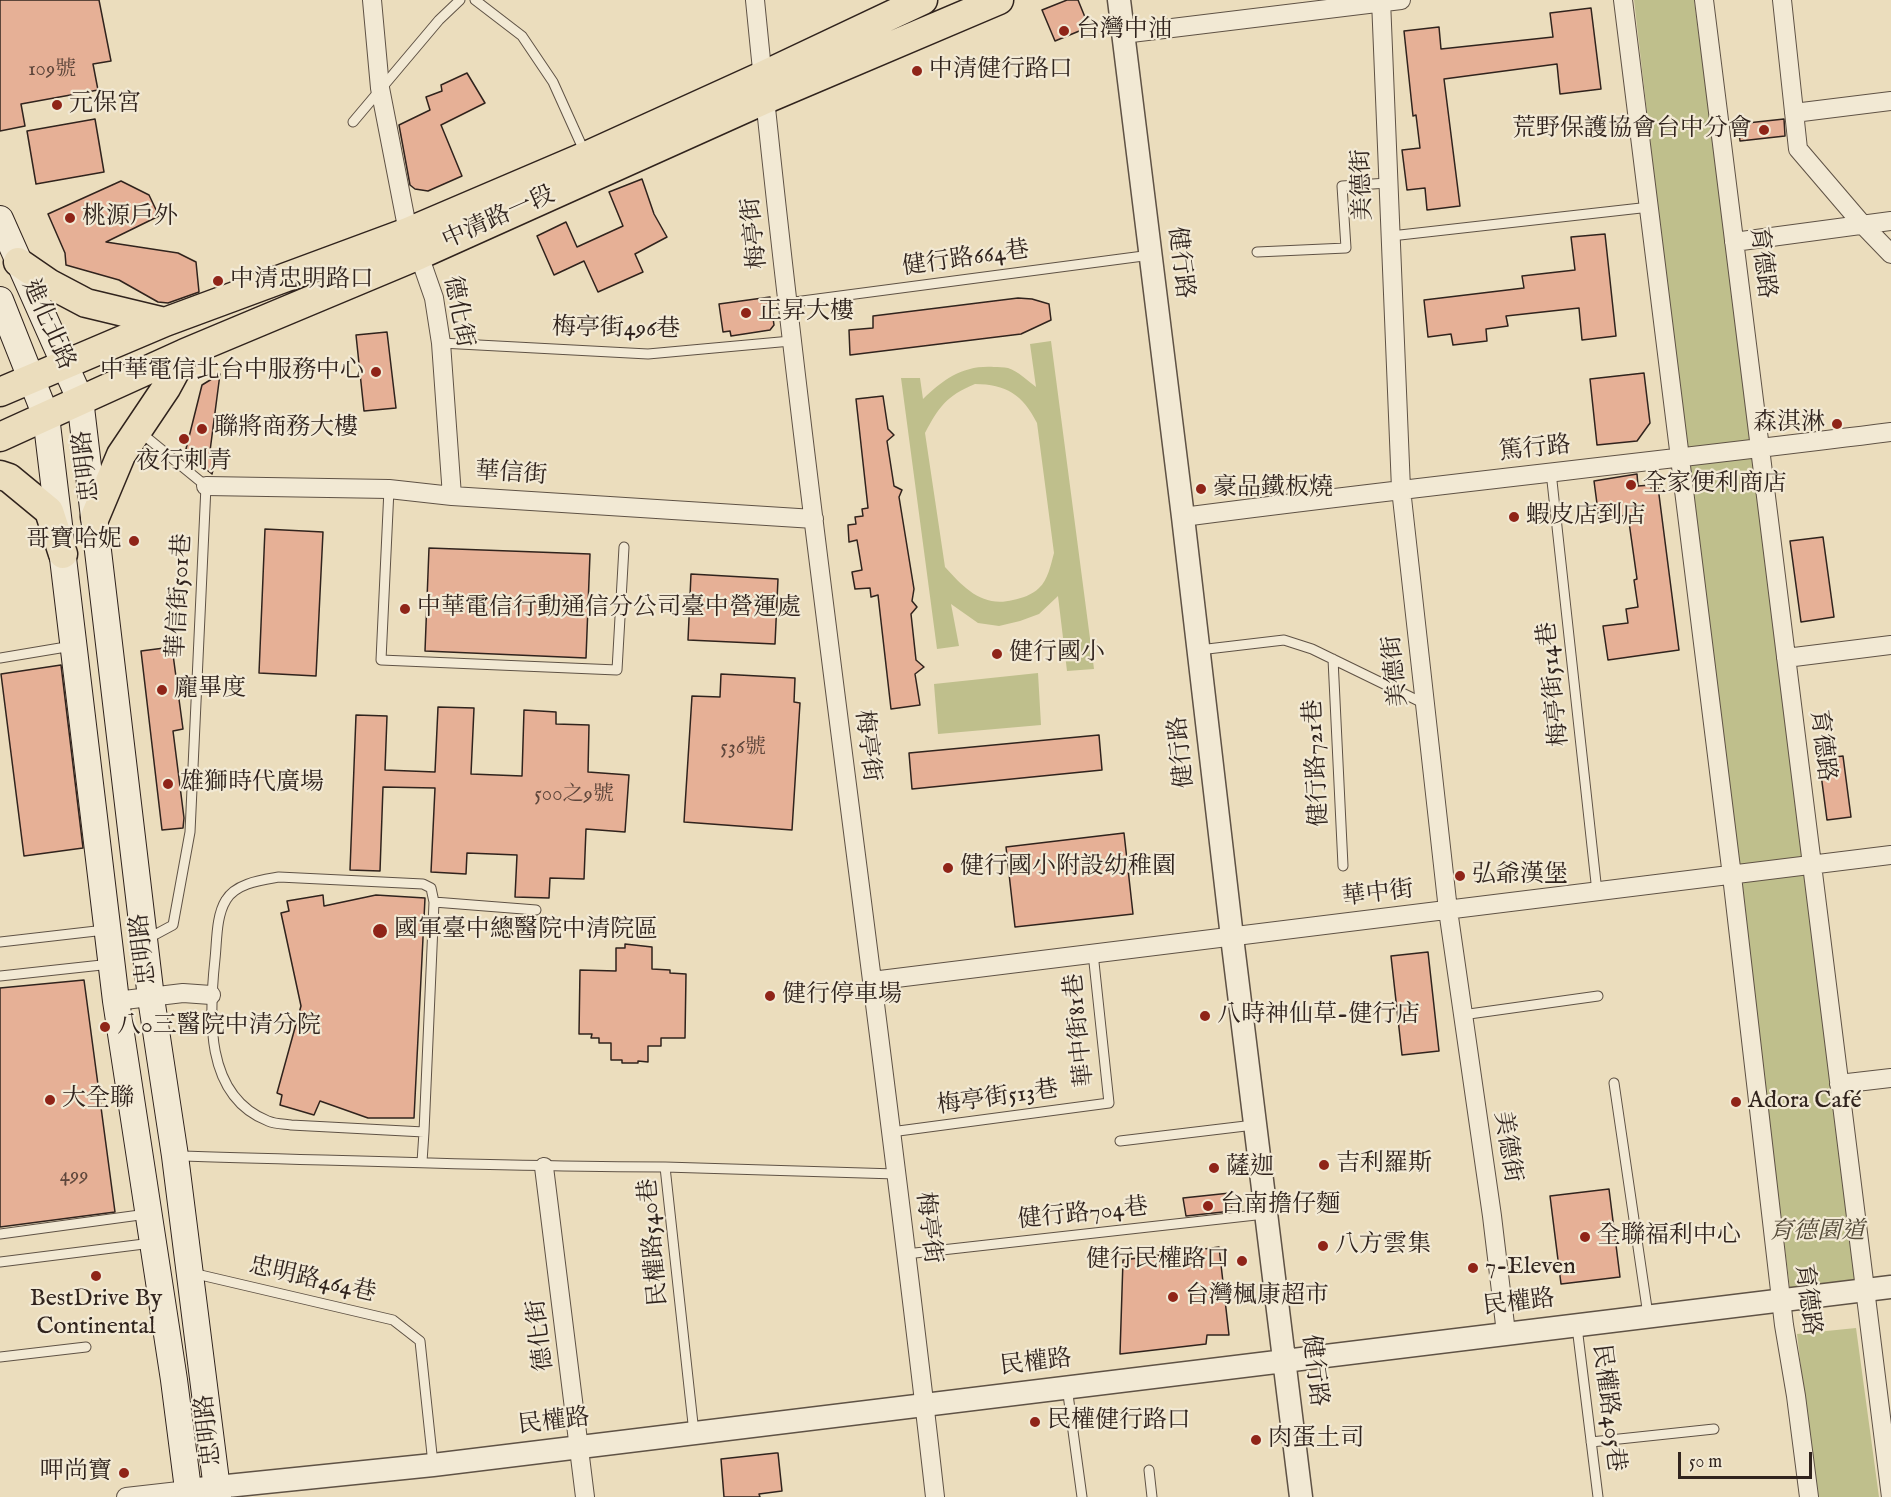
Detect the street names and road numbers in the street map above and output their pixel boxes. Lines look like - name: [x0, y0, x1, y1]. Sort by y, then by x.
- street label: 美德街: [1348, 149, 1380, 221]
- street label: 中清路一段: [438, 181, 560, 257]
- street label: 梅亭街: [738, 196, 774, 270]
- street label: 健行路: [1160, 226, 1198, 300]
- street label: 育德路: [1742, 226, 1780, 300]
- street label: 健行路664巷: [901, 237, 1031, 283]
- street label: 德化街: [436, 274, 478, 350]
- street label: 進化北路: [14, 275, 80, 375]
- street label: 梅亭街496巷: [552, 314, 680, 346]
- street label: 忠明路: [69, 429, 107, 503]
- street label: 篤行路: [1498, 432, 1572, 468]
- street label: 華信街: [474, 458, 548, 492]
- street label: 華信街501巷: [163, 533, 199, 659]
- street label: 梅亭街514巷: [1534, 620, 1576, 748]
- street label: 美德街: [1379, 634, 1415, 708]
- street label: 健行路721巷: [1300, 699, 1336, 827]
- street label: 梅亭街: [847, 709, 885, 783]
- street label: 育德路: [1802, 709, 1840, 783]
- street label: 健行路: [1165, 715, 1201, 789]
- street label: 華中街: [1341, 876, 1415, 914]
- street label: 忠明路: [126, 912, 164, 986]
- street label: 華中街81巷: [1061, 972, 1101, 1088]
- street label: 梅亭街513巷: [935, 1076, 1061, 1122]
- street label: 美德街: [1486, 1109, 1526, 1185]
- street label: 民權路540巷: [635, 1177, 675, 1307]
- street label: 梅亭街: [908, 1191, 946, 1265]
- street label: 健行路704巷: [1016, 1194, 1150, 1236]
- street label: 忠明路464巷: [246, 1252, 378, 1310]
- street label: 育德路: [1787, 1263, 1825, 1337]
- street label: 民權路: [1482, 1285, 1556, 1323]
- street label: 德化街: [523, 1298, 561, 1372]
- street label: 健行路: [1294, 1334, 1332, 1408]
- street label: 民權路405巷: [1585, 1343, 1629, 1473]
- street label: 民權路: [999, 1345, 1073, 1383]
- street label: 忠明路: [191, 1393, 229, 1467]
- street label: 民權路: [517, 1404, 591, 1442]

